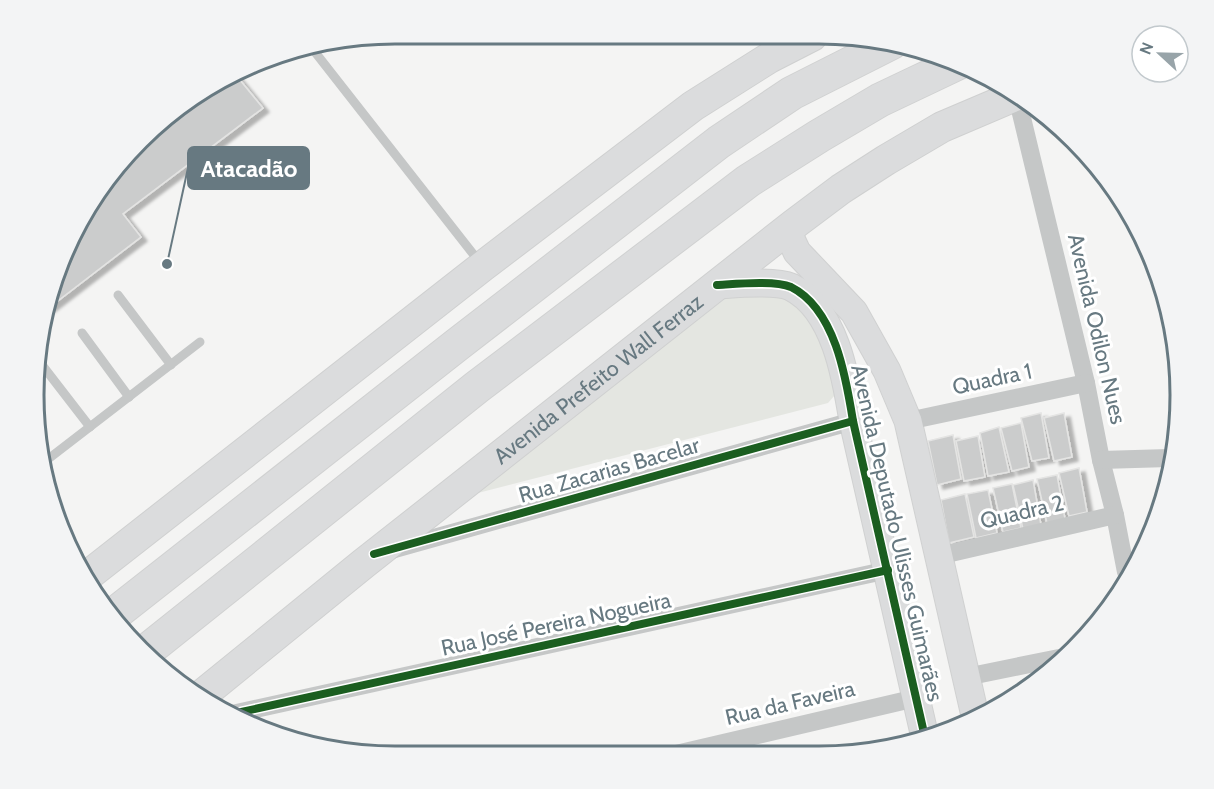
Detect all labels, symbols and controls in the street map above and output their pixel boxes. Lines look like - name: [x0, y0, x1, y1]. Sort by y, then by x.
- north arrow: [1130, 24, 1190, 84]
- text: N: [1136, 40, 1157, 57]
- callout: Atacadão: [188, 147, 309, 189]
- text: Atacadão: [201, 154, 298, 183]
- street label: Avenida Odilon Nues: [1062, 231, 1132, 427]
- street label: Avenida Prefeito Wall Ferraz: [488, 288, 708, 470]
- street label: Quadra 1: [950, 357, 1034, 401]
- street label: Avenida Deputado Ulisses Guimarães: [845, 362, 949, 704]
- street label: Rua Zacarias Bacelar: [516, 431, 703, 509]
- street label: Quadra 2: [978, 489, 1066, 535]
- street label: Rua José Pereira Nogueira: [439, 586, 674, 662]
- street label: Rua da Faveira: [723, 675, 858, 731]

